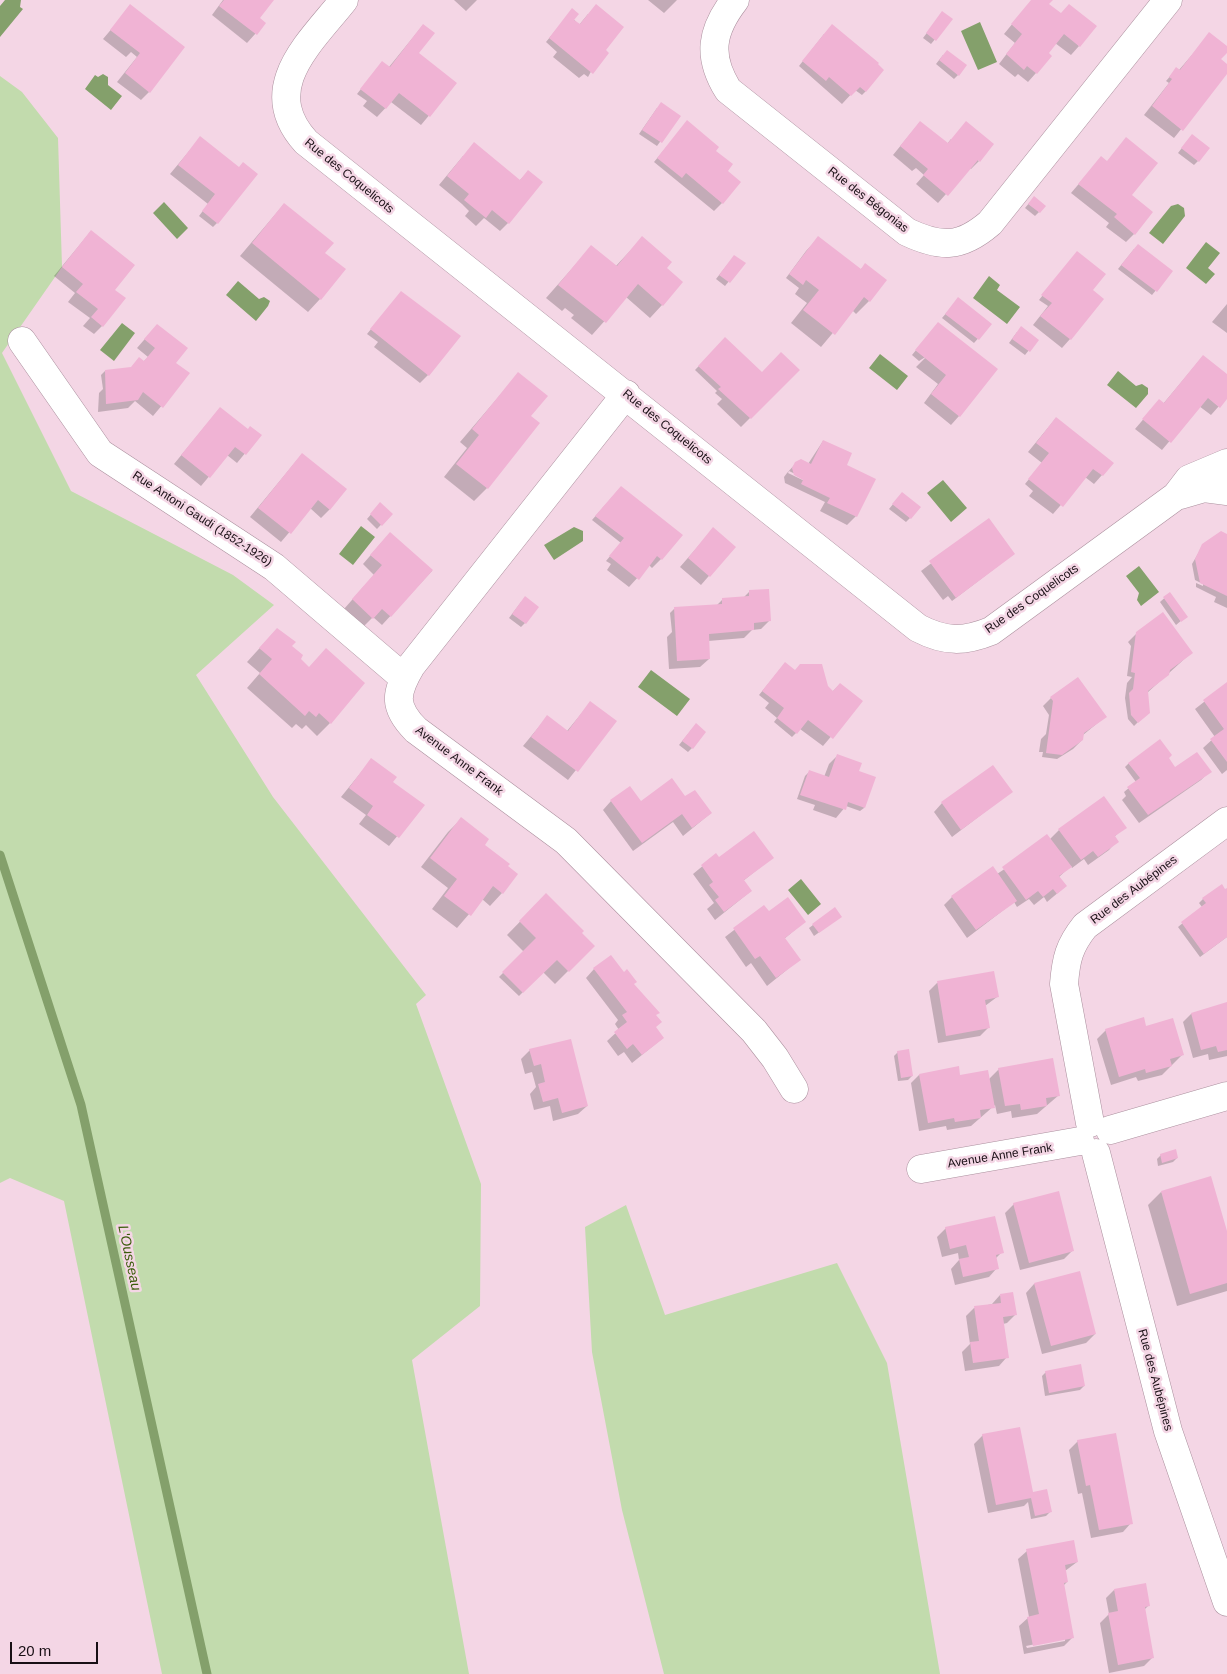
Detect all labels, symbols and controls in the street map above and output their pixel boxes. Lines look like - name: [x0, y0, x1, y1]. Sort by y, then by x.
- street label: Rue des Coquelicots: [301, 136, 397, 216]
- street label: Rue des Bégonias: [825, 164, 911, 236]
- street label: Rue des Coquelicots: [619, 387, 715, 467]
- street label: Rue Antoni Gaudi (1852-1926): [130, 468, 274, 570]
- street label: Rue des Coquelicots: [983, 561, 1081, 637]
- street label: Avenue Anne Frank: [412, 723, 506, 799]
- street label: Rue des Aubépines: [1088, 853, 1180, 927]
- street label: Avenue Anne Frank: [947, 1141, 1053, 1171]
- water label: L'Ousseau: [114, 1224, 144, 1292]
- street label: Rue des Aubépines: [1134, 1328, 1176, 1432]
- scale bar: [12, 1632, 100, 1664]
- text: 20 m: [18, 1642, 51, 1659]

